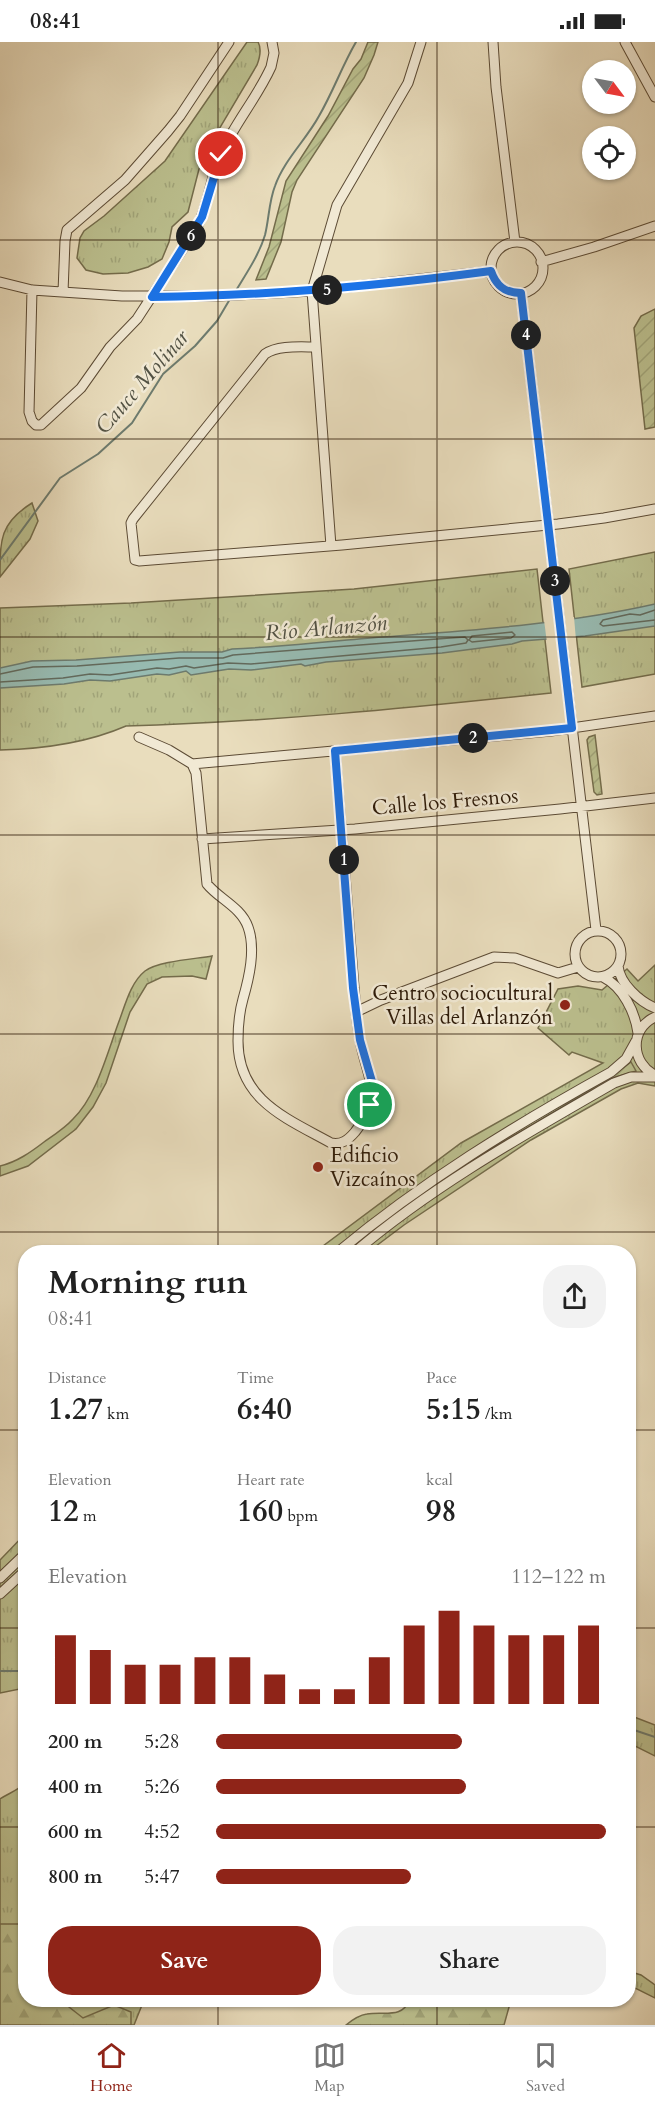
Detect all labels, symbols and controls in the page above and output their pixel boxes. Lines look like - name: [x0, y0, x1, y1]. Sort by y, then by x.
- text: 08:41: [30, 6, 81, 36]
- north arrow: [582, 60, 636, 114]
- map controls: [582, 60, 636, 180]
- button: locate: [582, 126, 636, 180]
- pin: [195, 128, 246, 179]
- icon: check: [204, 137, 237, 170]
- pin: 6: [176, 221, 206, 251]
- text: 6: [187, 225, 195, 247]
- pin: 5: [312, 275, 342, 305]
- text: 5: [323, 279, 331, 301]
- pin: 4: [511, 320, 541, 350]
- water label: Cauce Molinar: [88, 323, 196, 441]
- text: 4: [522, 324, 530, 346]
- pin: 3: [540, 566, 570, 596]
- text: 3: [551, 570, 559, 592]
- water label: Río Arlanzón: [264, 608, 389, 648]
- pin: 2: [458, 723, 488, 753]
- text: 2: [469, 727, 477, 749]
- street label: Calle los Fresnos: [371, 781, 519, 823]
- pin: 1: [329, 845, 359, 875]
- text: 1: [340, 849, 348, 871]
- place label: Centro sociocultural Villas del Arlanzón: [372, 979, 553, 1032]
- marker: Centro sociocultural Villas del Arlanzón: [558, 998, 572, 1012]
- pin: [344, 1079, 395, 1130]
- icon: arrive: [353, 1088, 386, 1121]
- place label: Edificio Vizcaínos: [330, 1141, 416, 1194]
- marker: Edificio Vizcaínos: [311, 1160, 325, 1174]
- text: Morning run: [48, 1260, 248, 1305]
- button: share: [543, 1265, 606, 1328]
- text: 08:41: [48, 1305, 94, 1332]
- text: Distance: [48, 1367, 106, 1389]
- text: Time: [237, 1367, 274, 1389]
- text: Pace: [426, 1367, 457, 1389]
- text: 1.27: [48, 1389, 103, 1430]
- text: 6:40: [237, 1389, 292, 1430]
- text: 5:15: [426, 1389, 481, 1430]
- text: km: [103, 1403, 129, 1425]
- text: /km: [481, 1403, 512, 1425]
- text: Elevation: [48, 1469, 112, 1491]
- text: Heart rate: [237, 1469, 305, 1491]
- text: kcal: [426, 1469, 453, 1491]
- text: 12: [48, 1491, 79, 1532]
- text: 160: [237, 1491, 283, 1532]
- text: 98: [426, 1491, 457, 1532]
- text: m: [79, 1505, 97, 1527]
- text: bpm: [283, 1505, 318, 1527]
- text: Elevation: [48, 1563, 127, 1590]
- text: 112–122 m: [511, 1563, 606, 1590]
- text: 200 m: [48, 1728, 103, 1755]
- text: 5:28: [144, 1728, 180, 1755]
- text: 400 m: [48, 1773, 103, 1800]
- text: 5:26: [144, 1773, 180, 1800]
- text: 600 m: [48, 1818, 103, 1845]
- text: 4:52: [144, 1818, 180, 1845]
- text: 800 m: [48, 1863, 103, 1890]
- text: 5:47: [144, 1863, 180, 1890]
- button: Save: [48, 1926, 321, 1995]
- button: Share: [333, 1926, 606, 1995]
- tab: Home: [90, 2039, 133, 2097]
- tab: Map: [313, 2039, 346, 2097]
- tab: Saved: [526, 2039, 565, 2097]

